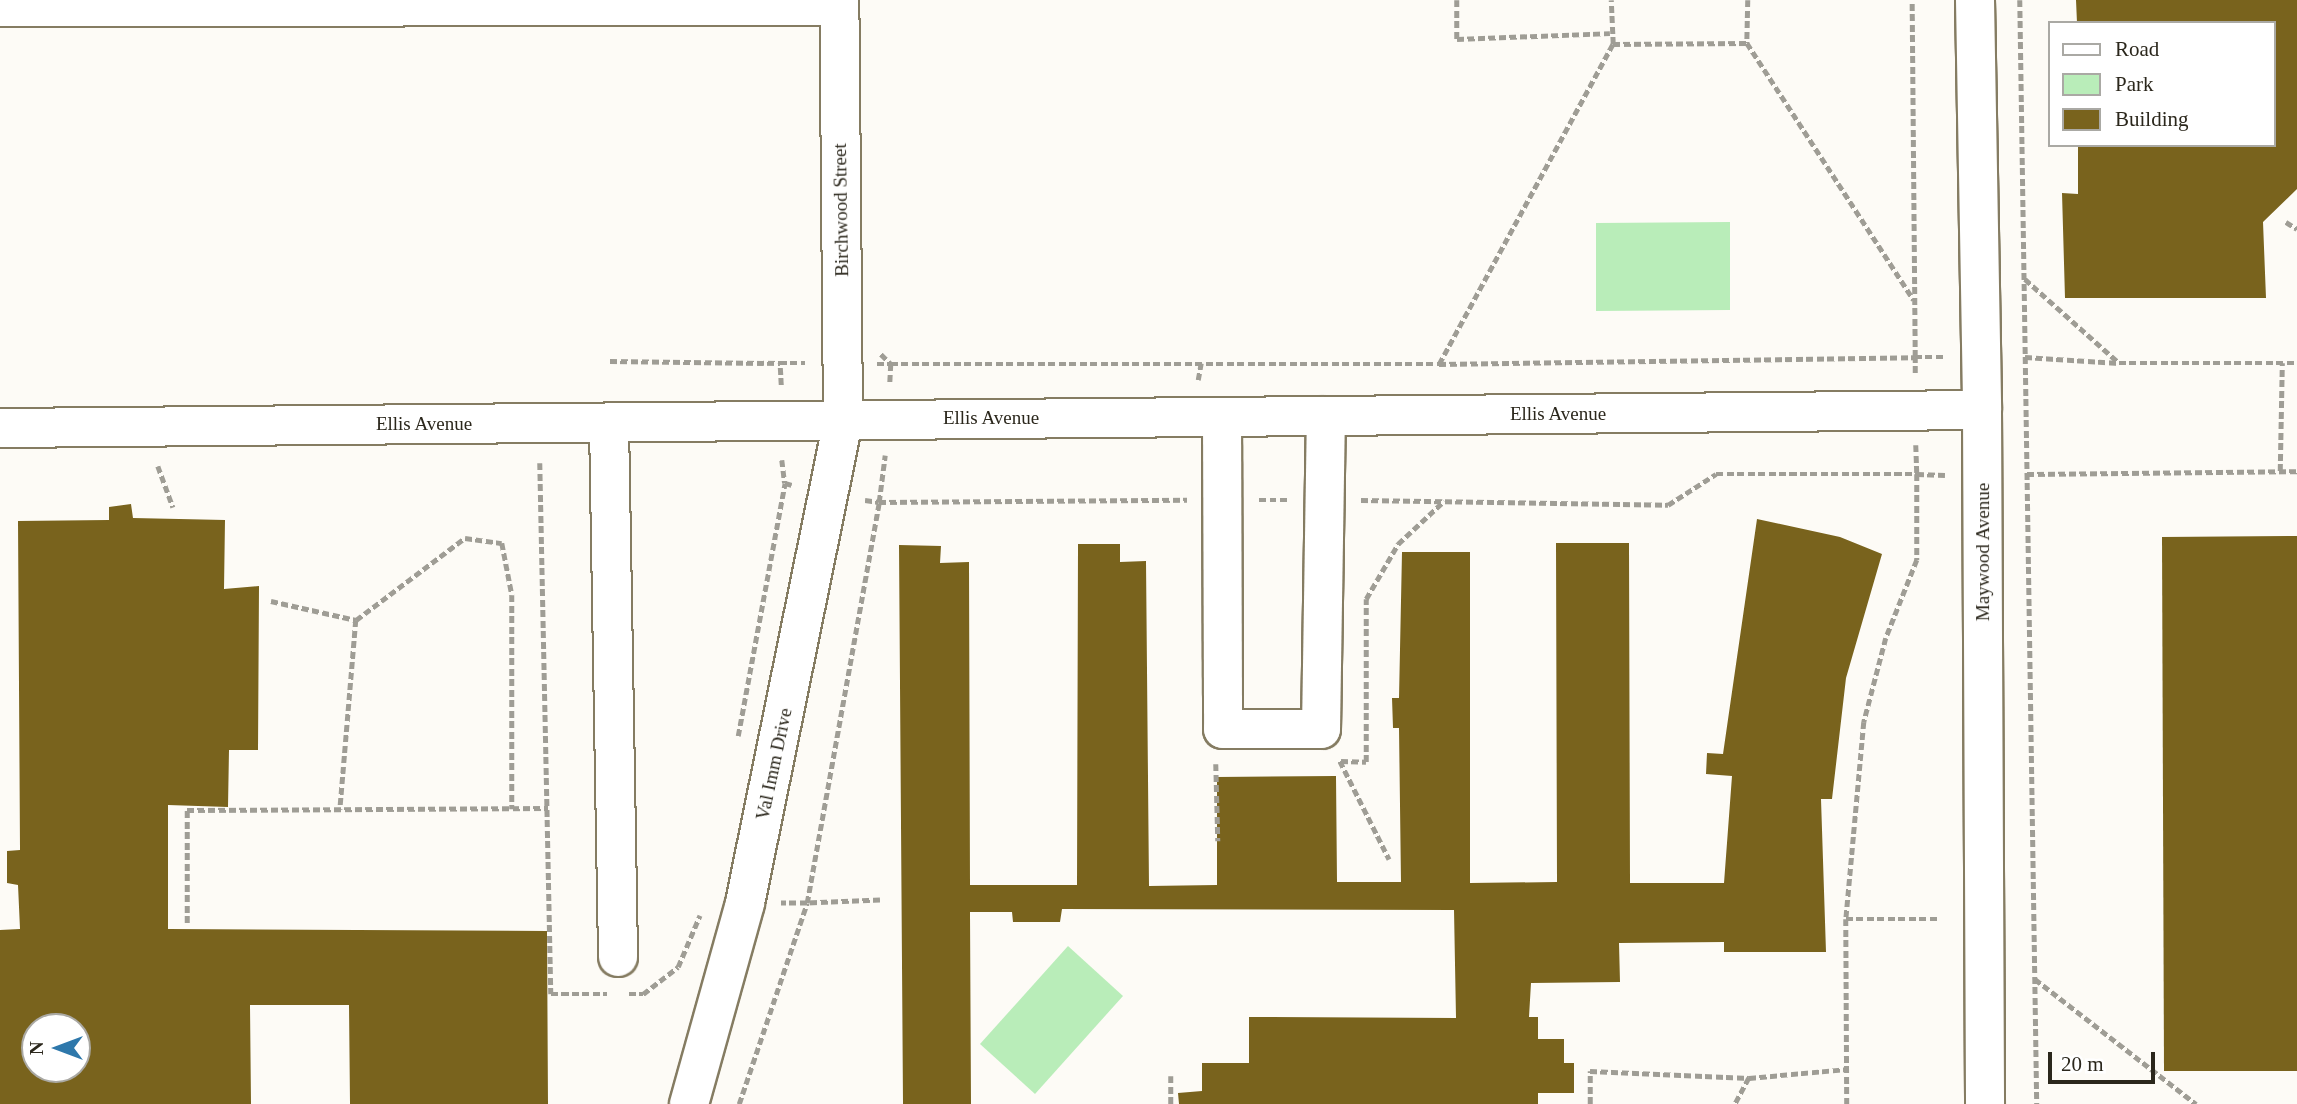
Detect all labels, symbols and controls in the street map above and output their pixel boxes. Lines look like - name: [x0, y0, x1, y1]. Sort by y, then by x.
- legend: [2048, 21, 2276, 147]
- text: Road: [2115, 37, 2159, 61]
- text: Park: [2115, 72, 2154, 96]
- text: Building: [2115, 107, 2189, 131]
- street label: Birchwood Street: [828, 143, 854, 277]
- street label: Ellis Avenue: [1509, 403, 1607, 425]
- street label: Ellis Avenue: [942, 407, 1040, 429]
- street label: Ellis Avenue: [375, 413, 473, 435]
- street label: Maywood Avenue: [1972, 482, 1994, 622]
- street label: Val Imm Drive: [751, 706, 797, 822]
- north arrow: [21, 1013, 91, 1083]
- scale bar: [2052, 1038, 2159, 1082]
- text: N: [26, 1041, 47, 1055]
- text: 20 m: [2061, 1052, 2104, 1076]

